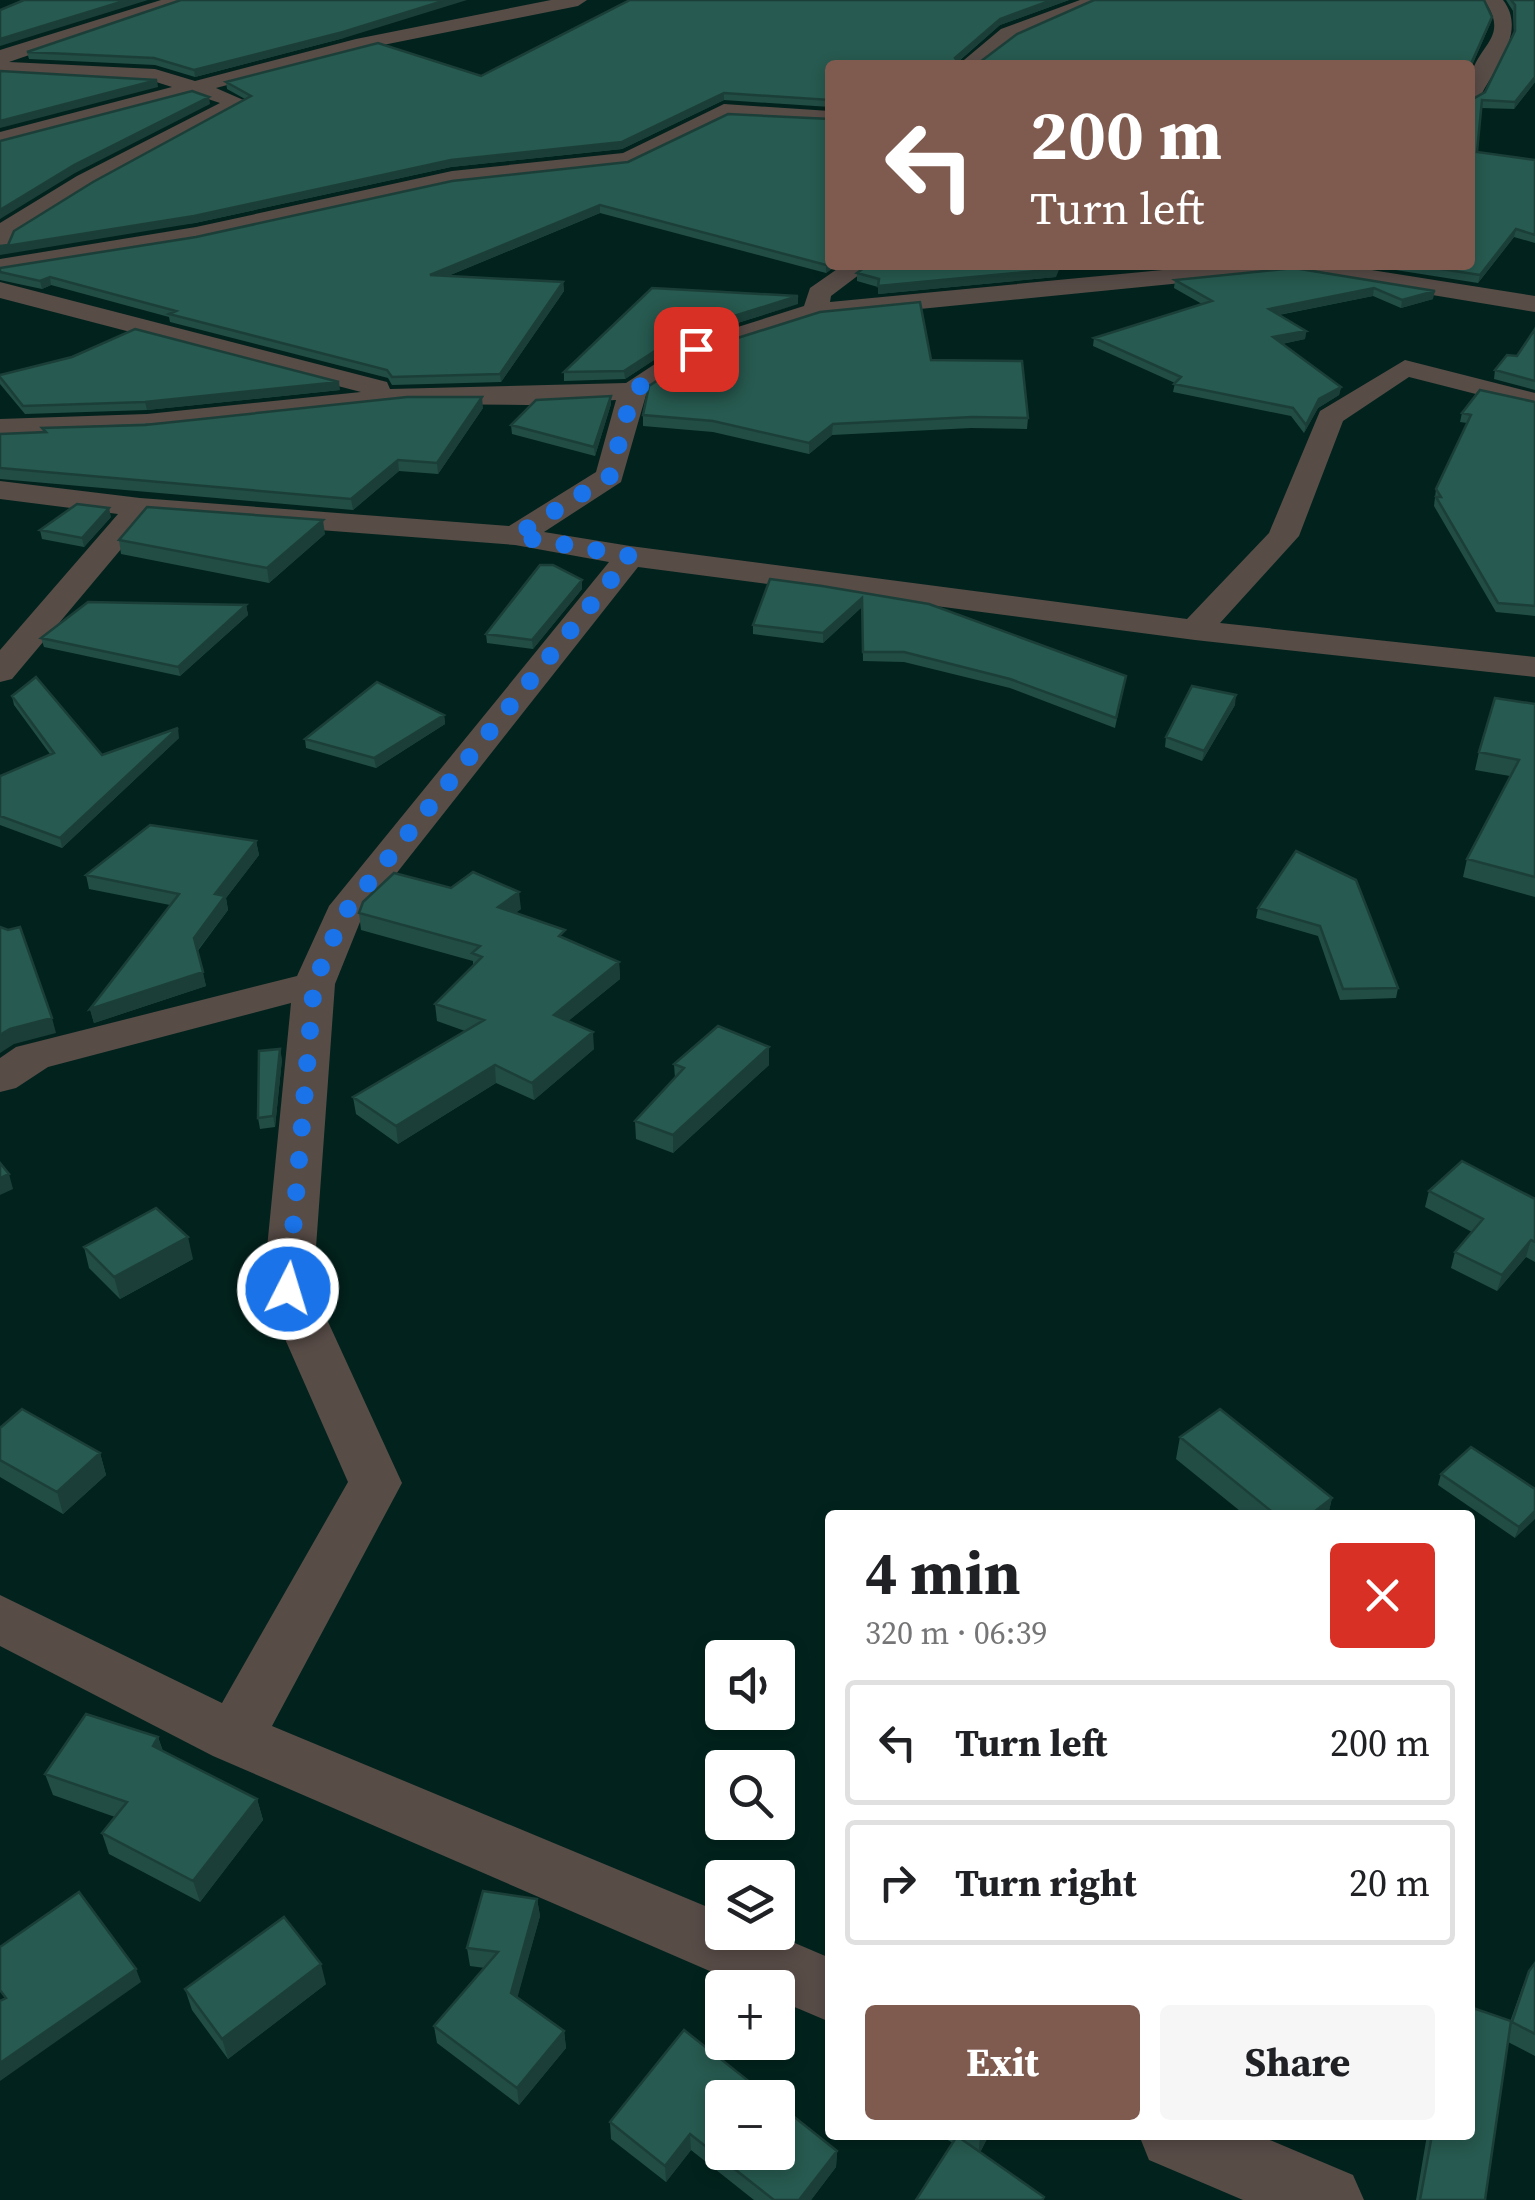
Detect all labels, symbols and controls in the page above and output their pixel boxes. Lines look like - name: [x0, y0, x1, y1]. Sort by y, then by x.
- text: 200 m: [1030, 86, 1222, 182]
- icon: left: [865, 100, 995, 230]
- text: Turn left: [1030, 177, 1204, 239]
- pin: [654, 307, 739, 392]
- icon: arrive: [669, 322, 724, 377]
- position arrow: [236, 1237, 340, 1341]
- text: 4 min: [865, 1532, 1021, 1614]
- button: close: [1330, 1543, 1435, 1648]
- text: 320 m · 06:39: [865, 1611, 1047, 1655]
- map controls: [705, 1640, 795, 2170]
- button: sound: [705, 1640, 795, 1730]
- icon: left: [870, 1715, 925, 1770]
- text: Turn left: [955, 1717, 1107, 1769]
- text: 200 m: [1330, 1717, 1430, 1769]
- button: search: [705, 1750, 795, 1840]
- icon: right: [870, 1855, 925, 1910]
- text: Turn right: [955, 1857, 1137, 1909]
- text: 20 m: [1349, 1857, 1430, 1909]
- button: layers: [705, 1860, 795, 1950]
- button: +: [705, 1970, 795, 2060]
- button: Exit: [865, 2005, 1140, 2120]
- button: Share: [1160, 2005, 1435, 2120]
- button: −: [705, 2080, 795, 2170]

